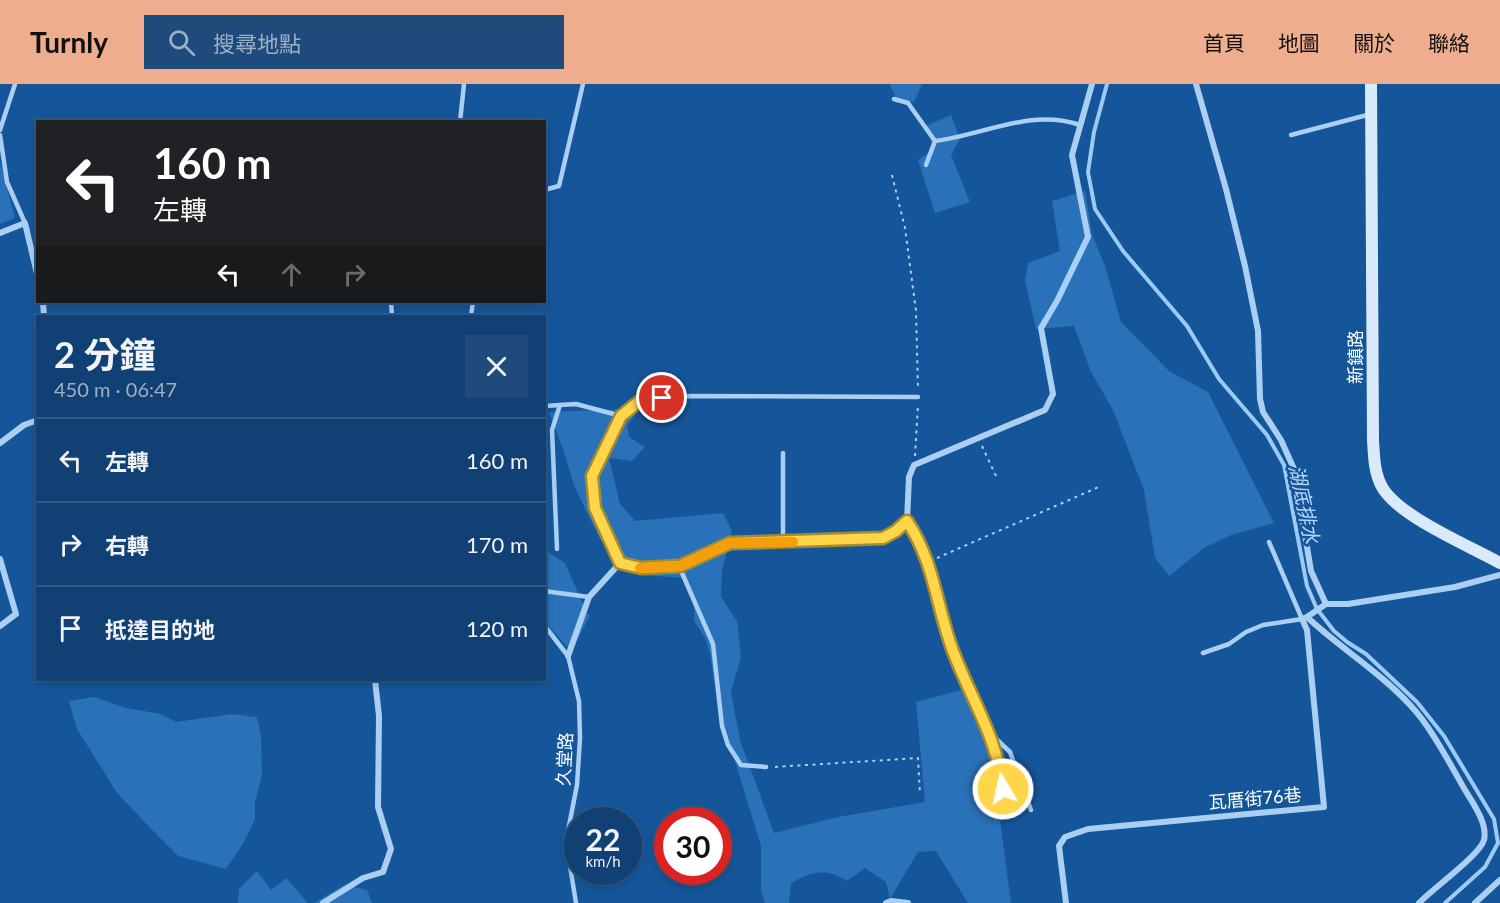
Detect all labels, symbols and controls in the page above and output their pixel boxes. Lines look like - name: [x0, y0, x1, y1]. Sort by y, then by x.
- search box: [144, 15, 564, 69]
- text: Turnly: [30, 25, 108, 59]
- icon: search: [165, 26, 198, 59]
- text: 搜尋地點: [213, 30, 301, 57]
- text: 首頁: [1203, 30, 1245, 55]
- text: 地圖: [1278, 30, 1320, 55]
- text: 關於: [1353, 30, 1395, 55]
- text: 聯絡: [1428, 30, 1470, 55]
- text: 160 m: [153, 138, 271, 188]
- icon: left: [54, 144, 132, 222]
- text: 左轉: [153, 193, 207, 226]
- icon: left: [212, 258, 245, 291]
- icon: ahead: [275, 258, 308, 291]
- icon: right: [338, 258, 371, 291]
- street label: 新鎮路: [1344, 330, 1366, 384]
- text: 2 分鐘: [54, 332, 156, 376]
- button: close: [465, 335, 528, 398]
- pin: [636, 372, 687, 423]
- text: 450 m · 06:47: [54, 377, 177, 401]
- icon: arrive: [645, 381, 678, 414]
- icon: left: [54, 444, 87, 477]
- text: 160 m: [466, 447, 528, 474]
- text: 左轉: [105, 448, 149, 475]
- water label: 湖底排水: [1285, 462, 1325, 547]
- icon: right: [54, 528, 87, 561]
- text: 170 m: [466, 531, 528, 558]
- text: 右轉: [105, 532, 149, 559]
- icon: arrive: [54, 612, 87, 645]
- text: 120 m: [466, 615, 528, 642]
- text: 抵達目的地: [105, 616, 215, 643]
- street label: 久堂路: [552, 731, 576, 787]
- position arrow: [971, 757, 1035, 821]
- street label: 瓦厝街76巷: [1208, 783, 1302, 813]
- speed limit sign: 30: [654, 807, 732, 885]
- text: 22: [586, 821, 620, 857]
- text: km/h: [585, 852, 621, 870]

